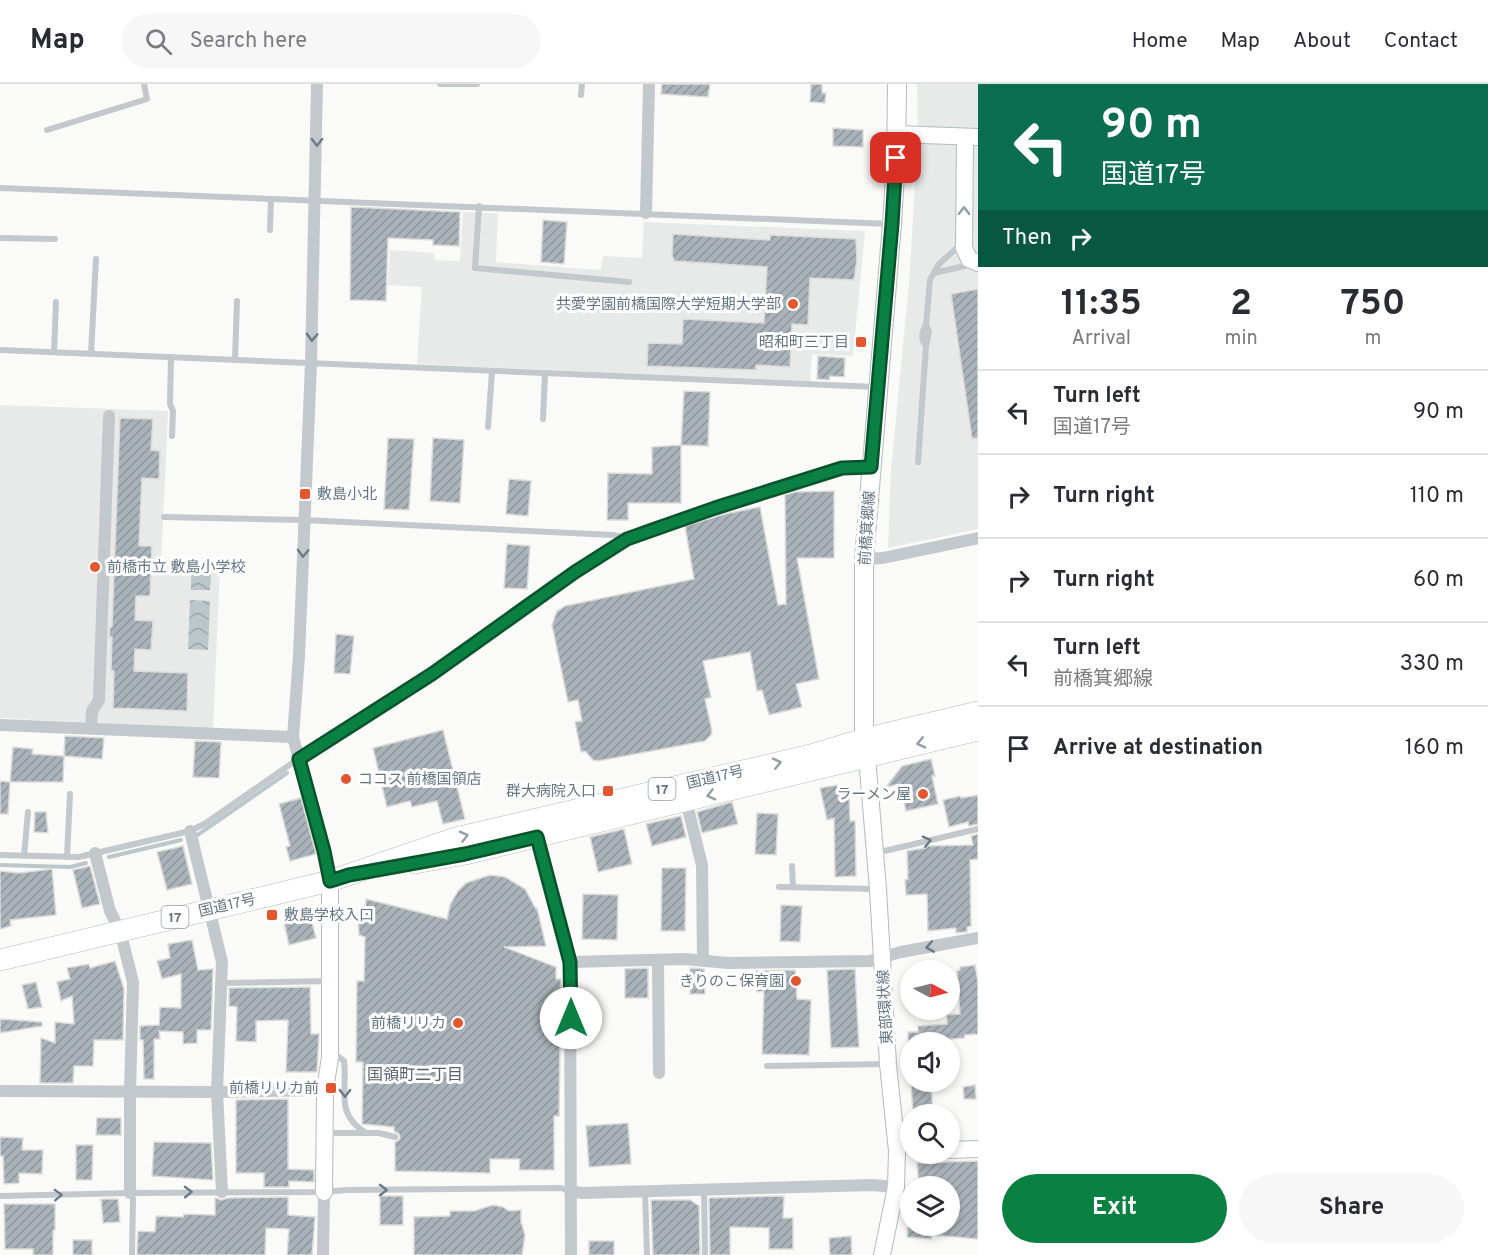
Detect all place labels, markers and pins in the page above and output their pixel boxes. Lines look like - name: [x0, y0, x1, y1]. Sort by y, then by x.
- pin: [870, 132, 921, 183]
- place label: 共愛学園前橋国際大学短期大学部: [556, 296, 781, 315]
- marker: 共愛学園前橋国際大学短期大学部: [786, 297, 800, 311]
- place label: 昭和町三丁目: [759, 334, 849, 353]
- marker: 昭和町三丁目: [854, 335, 868, 349]
- place label: 敷島小北: [317, 485, 377, 505]
- marker: 敷島小北: [298, 487, 312, 501]
- place label: 前橋市立 敷島小学校: [107, 558, 246, 578]
- marker: 前橋市立 敷島小学校: [88, 560, 102, 574]
- place label: ココス 前橋国領店: [358, 771, 482, 790]
- marker: ココス 前橋国領店: [339, 772, 353, 786]
- place label: 群大病院入口: [506, 783, 596, 802]
- marker: 群大病院入口: [601, 784, 615, 798]
- place label: ラーメン屋: [837, 786, 911, 805]
- marker: ラーメン屋: [916, 787, 930, 801]
- place label: 敷島学校入口: [284, 906, 374, 926]
- marker: 敷島学校入口: [265, 908, 279, 922]
- place label: きりのこ保育園: [679, 973, 784, 992]
- marker: きりのこ保育園: [789, 974, 803, 988]
- place label: 前橋リリカ: [371, 1015, 446, 1034]
- marker: 前橋リリカ: [451, 1016, 465, 1030]
- place label: 前橋リリカ前: [229, 1080, 319, 1099]
- marker: 前橋リリカ前: [324, 1081, 338, 1095]

